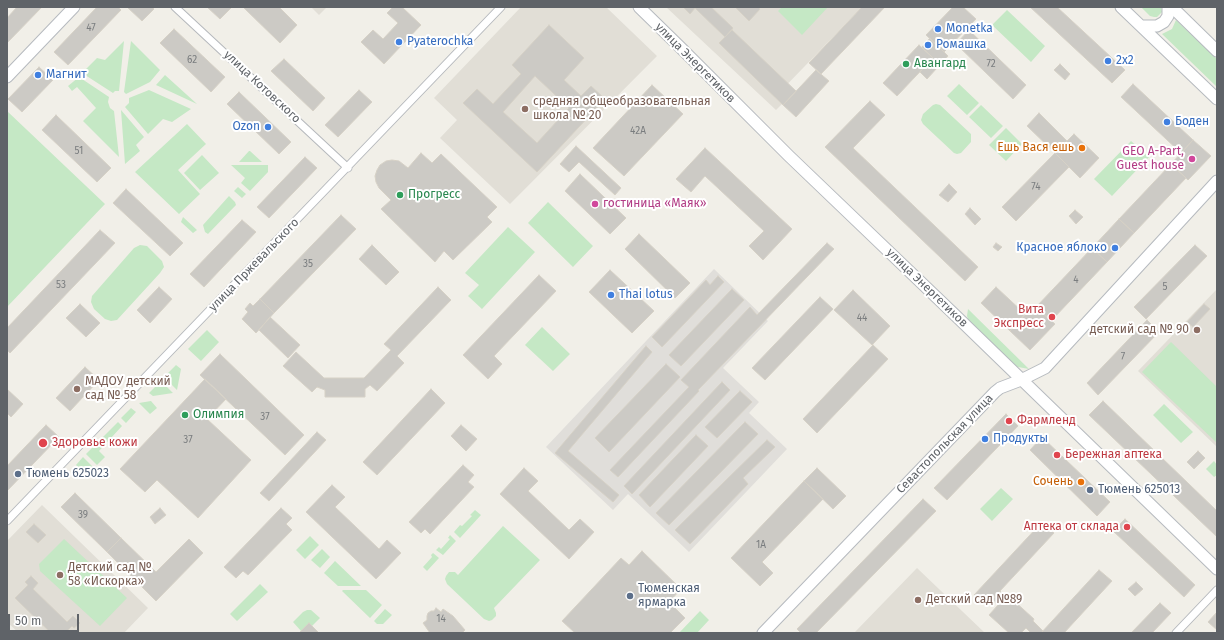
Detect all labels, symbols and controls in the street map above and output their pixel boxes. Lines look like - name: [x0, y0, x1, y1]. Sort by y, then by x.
- street label: улица Энергетиков: [652, 20, 738, 106]
- house number: 47: [86, 22, 96, 34]
- place label: Monetka: [946, 22, 993, 36]
- marker: Monetka: [933, 24, 943, 34]
- place label: Pyaterochka: [407, 35, 473, 49]
- marker: Pyaterochka: [394, 37, 404, 47]
- place label: Ромашка: [936, 38, 986, 52]
- marker: Ромашка: [923, 40, 933, 50]
- street label: улица Котовского: [221, 48, 303, 126]
- house number: 62: [187, 54, 197, 66]
- place label: 2х2: [1116, 54, 1134, 68]
- marker: 2х2: [1103, 56, 1113, 66]
- place label: Авангард: [914, 57, 966, 71]
- house number: 72: [986, 58, 996, 70]
- marker: Авангард: [901, 59, 911, 69]
- place label: Магнит: [46, 68, 87, 82]
- marker: Магнит: [33, 70, 43, 80]
- place label: средняя общеобразовательная школа № 20: [533, 95, 711, 123]
- marker: средняя общеобразовательная школа № 20: [520, 104, 530, 114]
- place label: Боден: [1175, 115, 1209, 129]
- marker: Боден: [1162, 117, 1172, 127]
- place label: Ozon: [233, 120, 260, 134]
- marker: Ozon: [263, 122, 273, 132]
- house number: 42А: [630, 125, 646, 137]
- place label: Ешь Вася ешь: [997, 141, 1074, 155]
- marker: Ешь Вася ешь: [1077, 143, 1087, 153]
- house number: 51: [75, 145, 83, 157]
- place label: GEO A-Part, Guest house: [1117, 145, 1184, 173]
- marker: GEO A-Part, Guest house: [1187, 154, 1197, 164]
- house number: 74: [1031, 181, 1041, 193]
- place label: Прогресс: [408, 188, 460, 202]
- marker: Прогресс: [395, 190, 405, 200]
- place label: гостиница «Маяк»: [603, 197, 707, 211]
- marker: гостиница «Маяк»: [590, 199, 600, 209]
- street label: улица Пржевальского: [206, 215, 302, 315]
- place label: Красное яблоко: [1016, 241, 1107, 255]
- marker: Красное яблоко: [1110, 243, 1120, 253]
- street label: улица Энергетиков: [883, 246, 971, 330]
- house number: 35: [303, 258, 313, 270]
- house number: 4: [1073, 274, 1079, 286]
- house number: 53: [56, 279, 66, 291]
- house number: 5: [1162, 281, 1168, 293]
- place label: Thai lotus: [619, 288, 673, 302]
- marker: Thai lotus: [606, 290, 616, 300]
- place label: Вита Экспресс: [994, 303, 1044, 331]
- house number: 44: [857, 312, 867, 324]
- marker: Вита Экспресс: [1047, 312, 1057, 322]
- place label: детский сад № 90: [1090, 323, 1189, 337]
- marker: детский сад № 90: [1192, 325, 1202, 335]
- house number: 7: [1121, 351, 1125, 363]
- place label: МАДОУ детский сад № 58: [85, 375, 171, 403]
- marker: МАДОУ детский сад № 58: [72, 384, 82, 394]
- street label: Севастопольская улица: [894, 391, 996, 497]
- place label: Олимпия: [193, 408, 244, 422]
- marker: Олимпия: [180, 410, 190, 420]
- house number: 37: [260, 411, 270, 423]
- place label: Фармленд: [1017, 414, 1076, 428]
- marker: Фармленд: [1004, 416, 1014, 426]
- place label: Продукты: [993, 432, 1048, 446]
- house number: 37: [183, 434, 193, 446]
- marker: Продукты: [980, 434, 990, 444]
- place label: Здоровье кожи: [52, 436, 138, 450]
- marker: Здоровье кожи: [37, 437, 49, 449]
- place label: Бережная аптека: [1065, 448, 1162, 462]
- marker: Бережная аптека: [1052, 450, 1062, 460]
- place label: Тюмень 625023: [26, 467, 109, 481]
- marker: Тюмень 625023: [13, 469, 23, 479]
- place label: Сочень: [1033, 475, 1073, 489]
- marker: Сочень: [1076, 477, 1086, 487]
- place label: Тюмень 625013: [1098, 483, 1180, 497]
- marker: Тюмень 625013: [1085, 485, 1095, 495]
- house number: 39: [78, 509, 88, 521]
- place label: Аптека от склада: [1024, 520, 1119, 534]
- marker: Аптека от склада: [1122, 522, 1132, 532]
- house number: 1А: [756, 539, 766, 551]
- place label: Детский сад № 58 «Искорка»: [68, 561, 152, 589]
- marker: Детский сад № 58 «Искорка»: [55, 570, 65, 580]
- place label: Тюменская ярмарка: [638, 582, 700, 610]
- marker: Тюменская ярмарка: [625, 591, 635, 601]
- place label: Детский сад №89: [926, 593, 1022, 607]
- marker: Детский сад №89: [913, 595, 923, 605]
- scale bar: [10, 606, 81, 632]
- house number: 14: [436, 613, 446, 625]
- text: 50 m: [15, 614, 41, 628]

